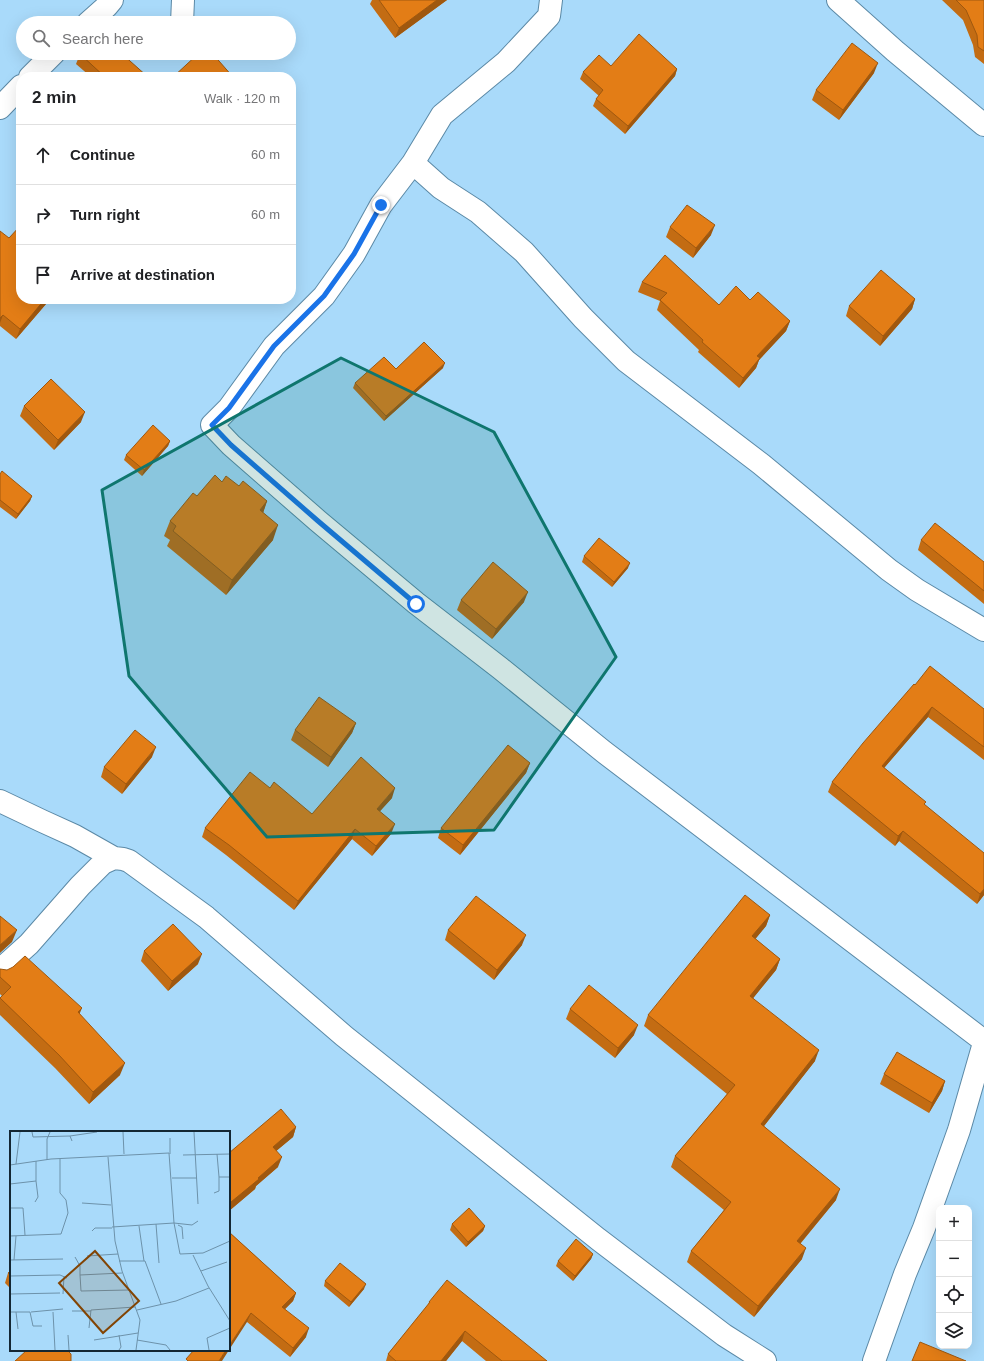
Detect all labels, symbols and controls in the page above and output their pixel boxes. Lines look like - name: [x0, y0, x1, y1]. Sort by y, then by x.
- search box: [16, 16, 296, 60]
- icon: search: [30, 27, 52, 49]
- text: Search here: [62, 30, 144, 47]
- text: 2 min: [32, 88, 76, 107]
- text: Walk · 120 m: [204, 91, 280, 106]
- icon: ahead: [32, 144, 54, 166]
- text: Continue: [70, 146, 135, 163]
- text: 60 m: [251, 147, 280, 162]
- route end: [372, 196, 390, 214]
- icon: right: [32, 204, 54, 226]
- text: Turn right: [70, 206, 140, 223]
- text: 60 m: [251, 207, 280, 222]
- icon: arrive: [32, 264, 54, 286]
- text: Arrive at destination: [70, 266, 215, 283]
- route start: [407, 595, 425, 613]
- inset map: [10, 1131, 230, 1351]
- map controls: [936, 1205, 972, 1349]
- button: +: [936, 1205, 972, 1241]
- button: −: [936, 1241, 972, 1277]
- button: locate: [936, 1277, 972, 1313]
- button: layers: [936, 1313, 972, 1349]

